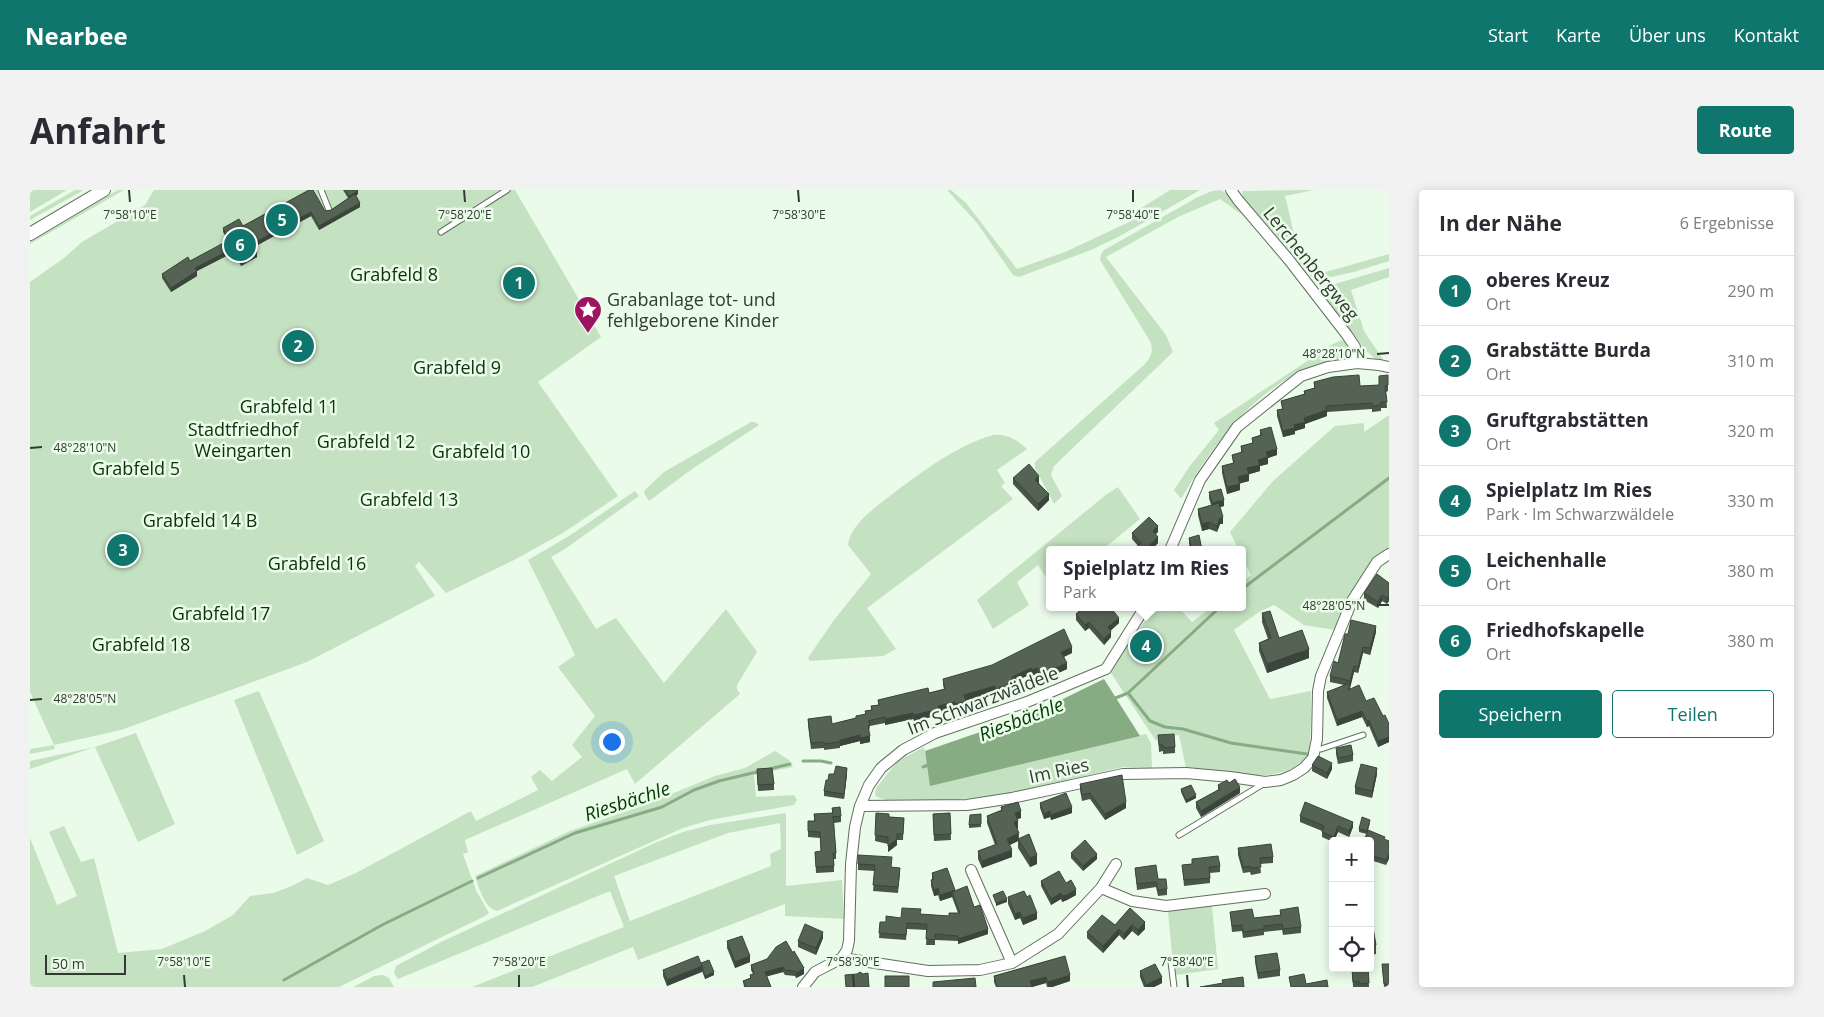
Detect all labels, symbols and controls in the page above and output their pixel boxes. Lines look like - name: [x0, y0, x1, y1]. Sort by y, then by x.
- text: Nearbee: [25, 19, 128, 52]
- text: Start: [1488, 23, 1528, 47]
- text: Karte: [1556, 23, 1601, 47]
- text: Über uns: [1629, 23, 1706, 47]
- text: Kontakt: [1734, 23, 1799, 47]
- button: Route: [1697, 106, 1794, 154]
- text: Anfahrt: [30, 107, 166, 154]
- pin: 5: [266, 201, 298, 239]
- street label: Lerchenbergweg: [1258, 202, 1365, 325]
- text: 7°58'10"E: [103, 206, 157, 223]
- text: 7°58'20"E: [438, 206, 492, 223]
- text: 7°58'30"E: [772, 206, 826, 223]
- text: 7°58'40"E: [1106, 206, 1160, 223]
- text: In der Nähe: [1439, 209, 1562, 237]
- text: 6 Ergebnisse: [1680, 212, 1774, 234]
- pin: 6: [224, 226, 256, 264]
- park label: Grabfeld 8: [350, 262, 438, 286]
- pin: 1: [503, 264, 535, 302]
- text: oberes Kreuz: [1486, 267, 1609, 293]
- text: 1: [1450, 280, 1460, 302]
- text: 290 m: [1728, 280, 1774, 302]
- place label: Grabanlage tot- und fehlgeborene Kinder: [607, 287, 779, 332]
- text: Ort: [1486, 293, 1511, 315]
- place icon: Grabanlage tot- und fehlgeborene Kinder: [573, 295, 603, 334]
- pin: 2: [282, 327, 314, 365]
- text: Grabstätte Burda: [1486, 337, 1651, 363]
- text: 48°28'10"N: [1303, 345, 1365, 362]
- text: 2: [1450, 350, 1460, 372]
- text: 310 m: [1728, 350, 1774, 372]
- park label: Grabfeld 9: [413, 355, 501, 379]
- text: Ort: [1486, 363, 1511, 385]
- park label: Grabfeld 11: [240, 394, 338, 418]
- text: Gruftgrabstätten: [1486, 407, 1649, 433]
- park label: Stadtfriedhof Weingarten: [188, 417, 299, 462]
- text: 3: [1450, 420, 1460, 442]
- text: 320 m: [1728, 420, 1774, 442]
- park label: Grabfeld 12: [317, 429, 415, 453]
- text: Ort: [1486, 433, 1511, 455]
- text: 48°28'10"N: [54, 439, 116, 456]
- park label: Grabfeld 10: [432, 439, 530, 463]
- park label: Grabfeld 5: [92, 456, 180, 480]
- text: Spielplatz Im Ries: [1486, 477, 1652, 503]
- park label: Grabfeld 13: [360, 487, 458, 511]
- text: 4: [1450, 490, 1460, 512]
- text: 330 m: [1728, 490, 1774, 512]
- text: Park · Im Schwarzwäldele: [1486, 503, 1674, 525]
- park label: Grabfeld 14 B: [143, 508, 257, 532]
- pin: 3: [107, 531, 139, 569]
- popup: [1046, 546, 1246, 611]
- text: Leichenhalle: [1486, 547, 1607, 573]
- park label: Grabfeld 16: [268, 551, 366, 575]
- text: Spielplatz Im Ries: [1063, 555, 1229, 581]
- text: 5: [1450, 560, 1460, 582]
- text: 380 m: [1728, 560, 1774, 582]
- text: Ort: [1486, 573, 1511, 595]
- text: Park: [1063, 581, 1096, 603]
- text: 48°28'05"N: [1303, 597, 1365, 614]
- park label: Grabfeld 17: [172, 601, 270, 625]
- text: Friedhofskapelle: [1486, 617, 1645, 643]
- pin: 4: [1130, 627, 1162, 665]
- text: 6: [1450, 630, 1460, 652]
- text: 380 m: [1728, 630, 1774, 652]
- park label: Grabfeld 18: [92, 632, 190, 656]
- text: Ort: [1486, 643, 1511, 665]
- street label: Im Schwarzwäldele: [904, 660, 1062, 740]
- text: 48°28'05"N: [54, 690, 116, 707]
- button: Speichern: [1439, 690, 1602, 738]
- button: Teilen: [1612, 690, 1774, 738]
- water label: Riesbächle: [975, 691, 1067, 747]
- your location: [599, 729, 625, 755]
- street label: Im Ries: [1027, 752, 1091, 788]
- water label: Riesbächle: [581, 775, 673, 827]
- map controls: [1329, 837, 1374, 972]
- button: +: [1329, 837, 1374, 882]
- button: −: [1329, 882, 1374, 927]
- button: locate: [1329, 927, 1374, 972]
- scale bar: [45, 952, 126, 975]
- text: 7°58'10"E: [157, 953, 211, 970]
- text: 7°58'20"E: [492, 953, 546, 970]
- text: 7°58'30"E: [826, 953, 880, 970]
- text: 7°58'40"E: [1160, 953, 1214, 970]
- text: 50 m: [52, 954, 85, 973]

